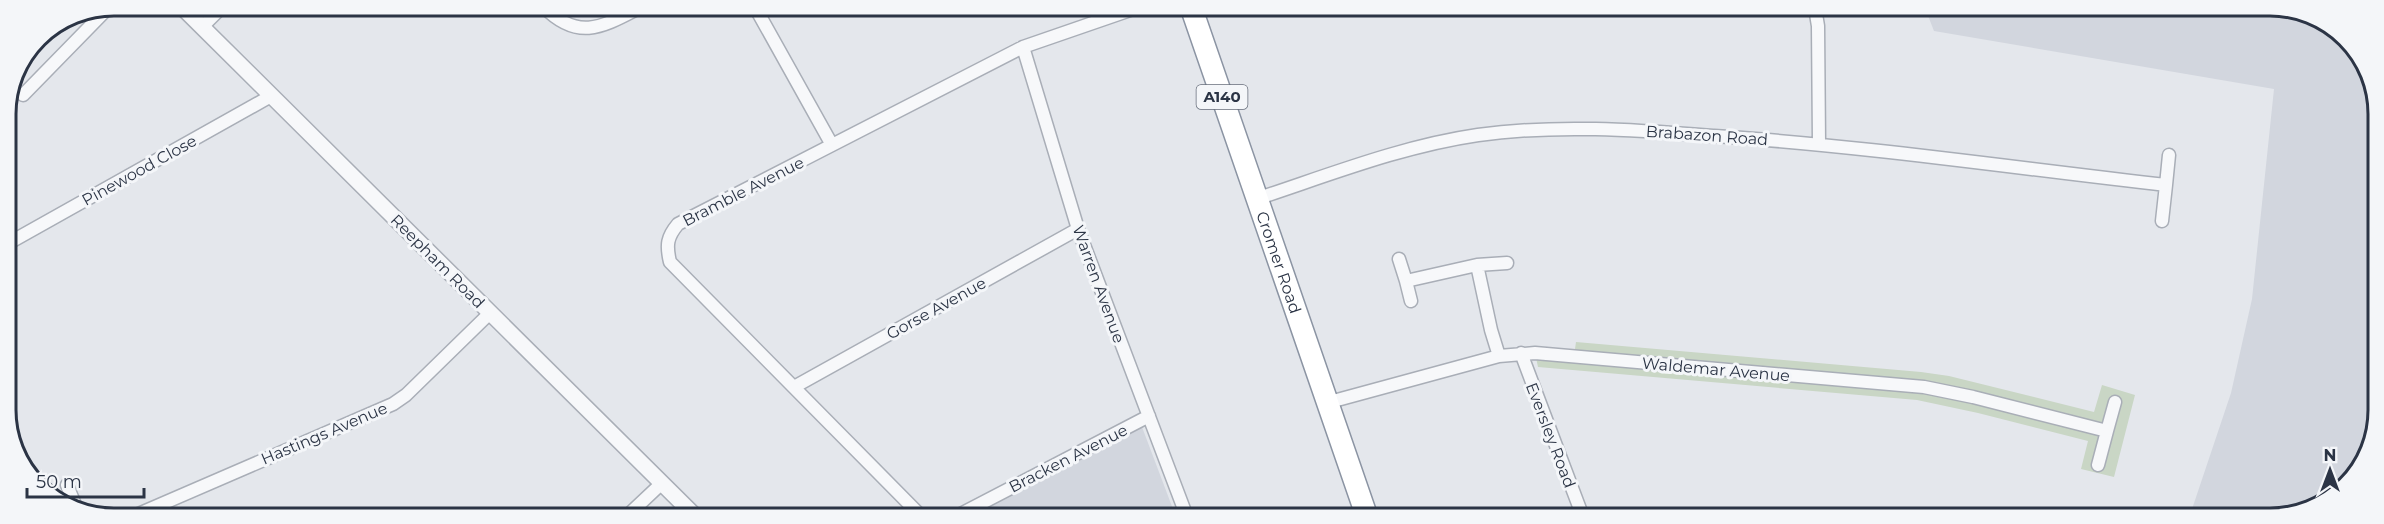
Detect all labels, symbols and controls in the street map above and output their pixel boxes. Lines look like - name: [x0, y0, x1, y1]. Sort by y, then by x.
- road number: A140: [1196, 85, 1248, 109]
- street label: Brabazon Road: [1645, 122, 1769, 149]
- street label: Pinewood Close: [79, 131, 200, 210]
- street label: Bramble Avenue: [679, 153, 807, 230]
- street label: Cromer Road: [1252, 209, 1305, 316]
- street label: Reepham Road: [387, 210, 489, 312]
- street label: Warren Avenue: [1068, 223, 1129, 346]
- street label: Gorse Avenue: [883, 273, 989, 344]
- street label: Waldemar Avenue: [1641, 354, 1791, 385]
- street label: Eversley Road: [1522, 380, 1579, 491]
- street label: Hastings Avenue: [258, 398, 390, 469]
- street label: Bracken Avenue: [1006, 420, 1131, 497]
- north arrow: [2300, 440, 2360, 500]
- text: N: [2324, 446, 2336, 465]
- scale bar: [27, 461, 144, 499]
- text: 50 m: [36, 471, 82, 493]

